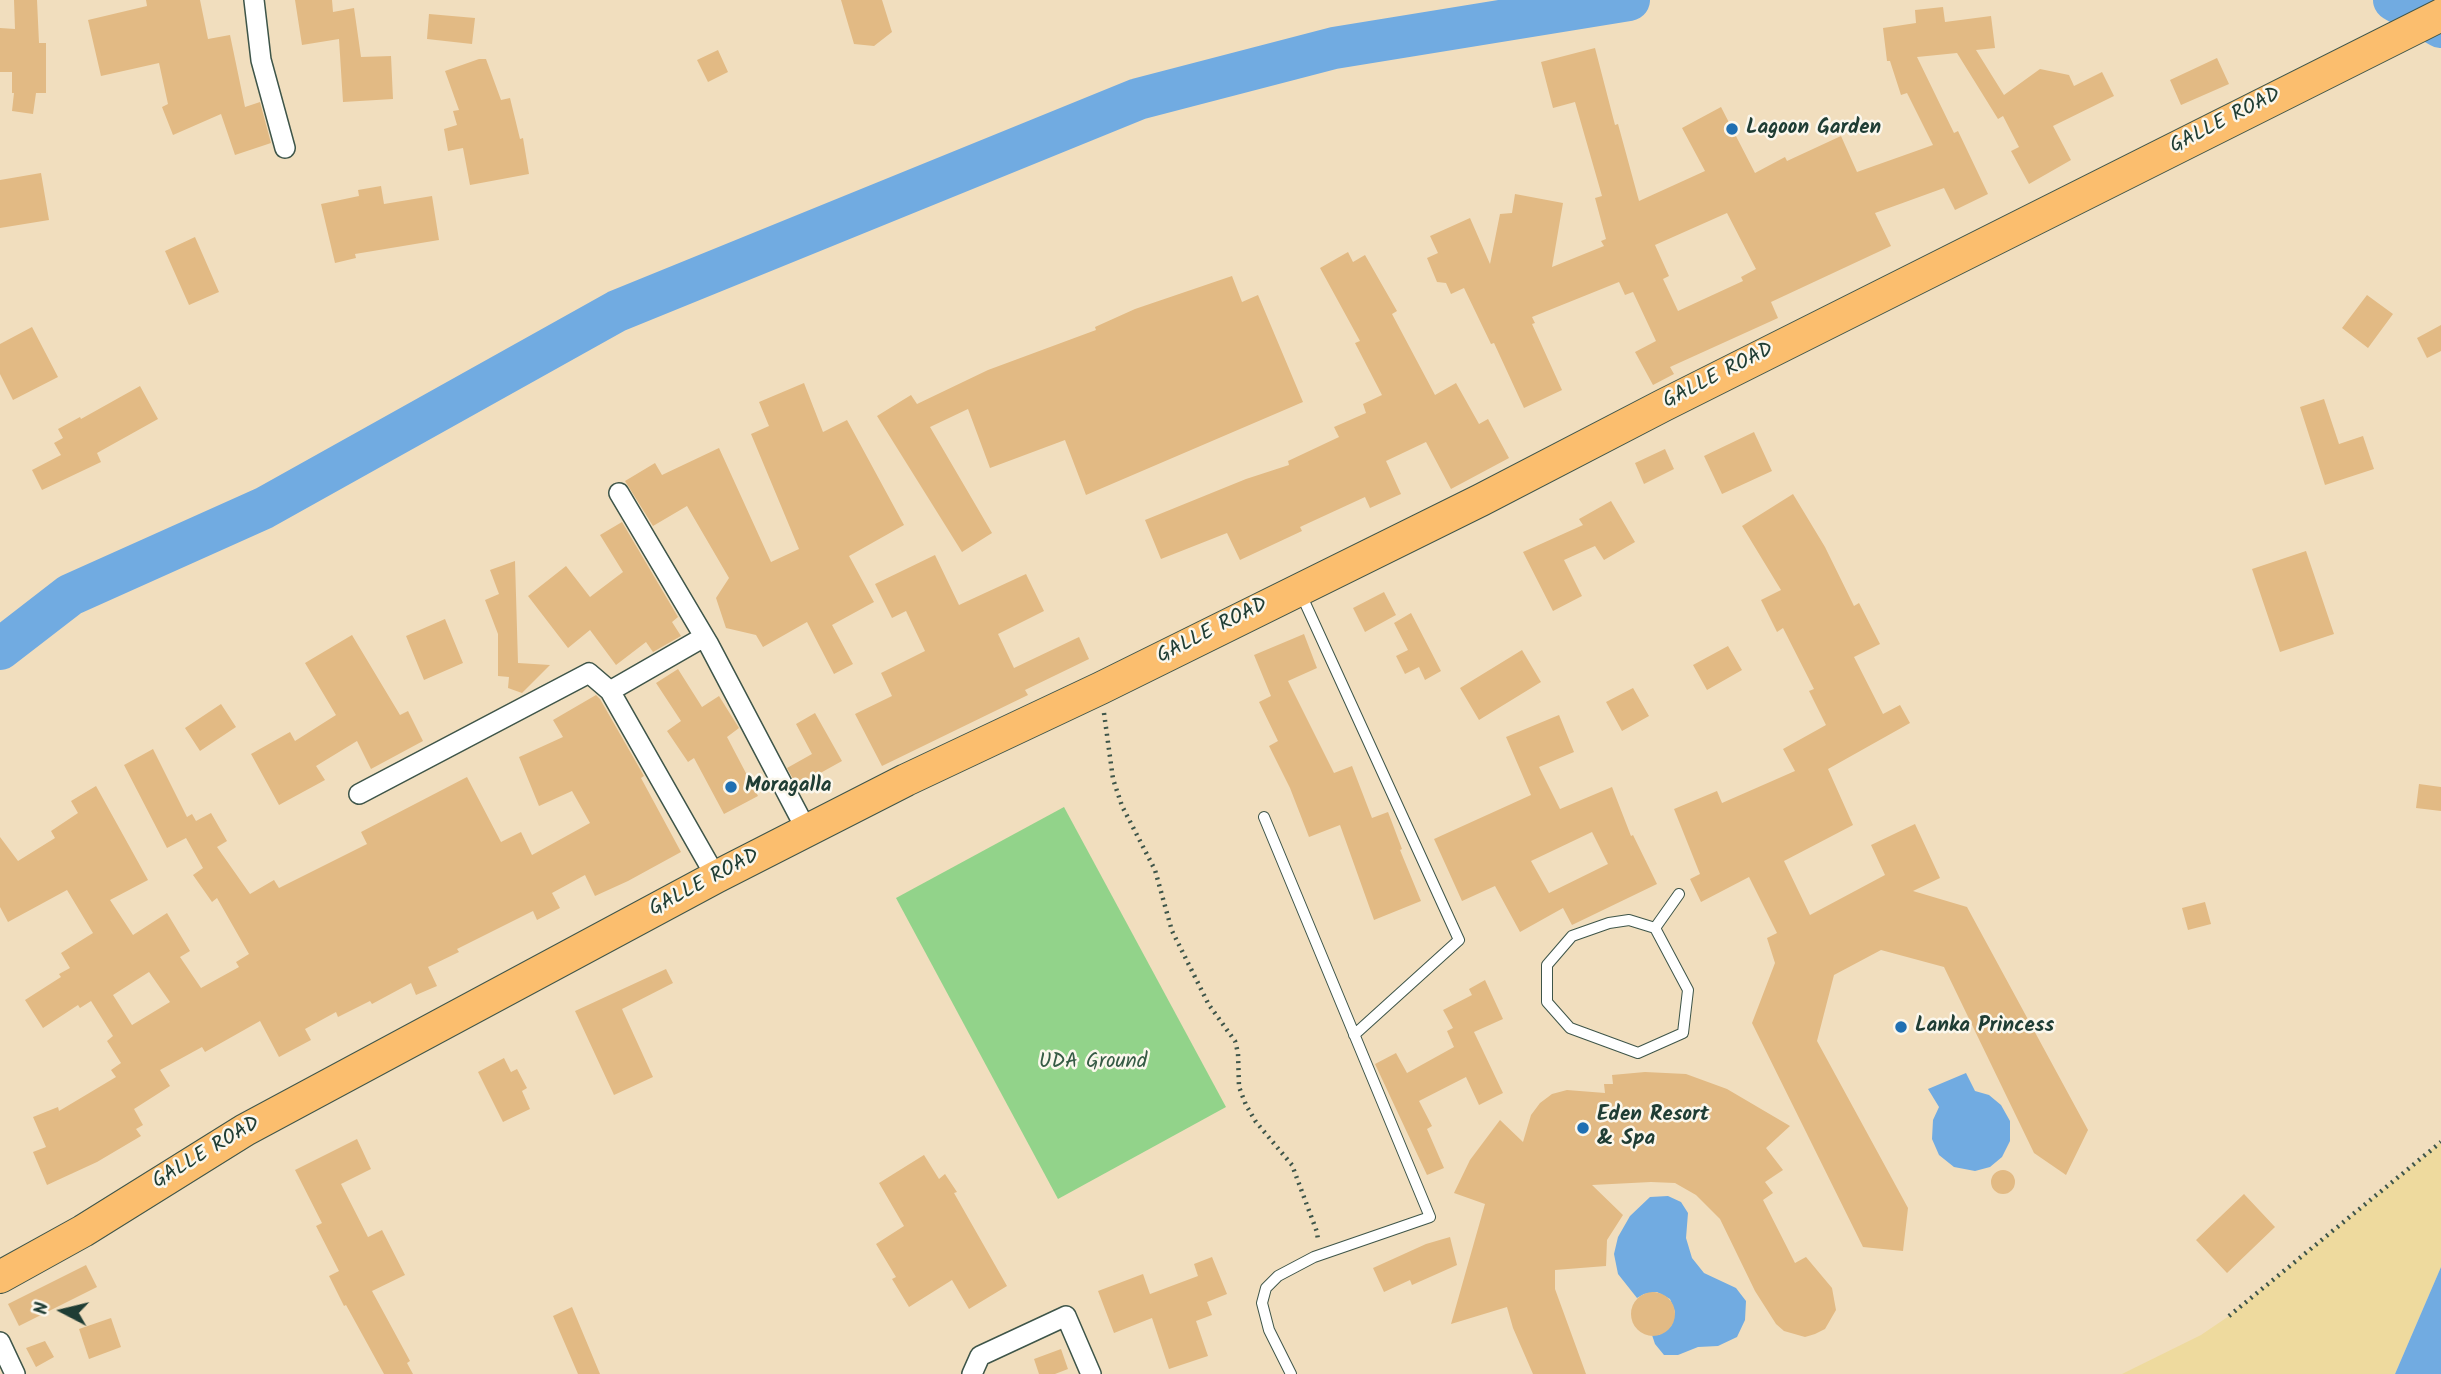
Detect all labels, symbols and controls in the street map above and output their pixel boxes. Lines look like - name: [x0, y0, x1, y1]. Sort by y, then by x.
- street label: GALLE ROAD: [2167, 83, 2285, 161]
- place label: Lagoon Garden: [1746, 116, 1881, 142]
- marker: Lagoon Garden: [1724, 121, 1740, 137]
- street label: GALLE ROAD: [1660, 338, 1778, 416]
- street label: GALLE ROAD: [1154, 593, 1272, 671]
- place label: Moragalla: [745, 774, 831, 800]
- marker: Moragalla: [723, 779, 739, 795]
- street label: GALLE ROAD: [646, 845, 764, 923]
- place label: Lanka Princess: [1915, 1014, 2054, 1040]
- marker: Lanka Princess: [1893, 1019, 1909, 1035]
- park label: UDA Ground: [1039, 1050, 1147, 1076]
- place label: Eden Resort & Spa: [1597, 1103, 1709, 1153]
- street label: GALLE ROAD: [149, 1112, 265, 1196]
- marker: Eden Resort & Spa: [1575, 1120, 1591, 1136]
- north arrow: [28, 1276, 98, 1346]
- text: N: [27, 1301, 58, 1316]

